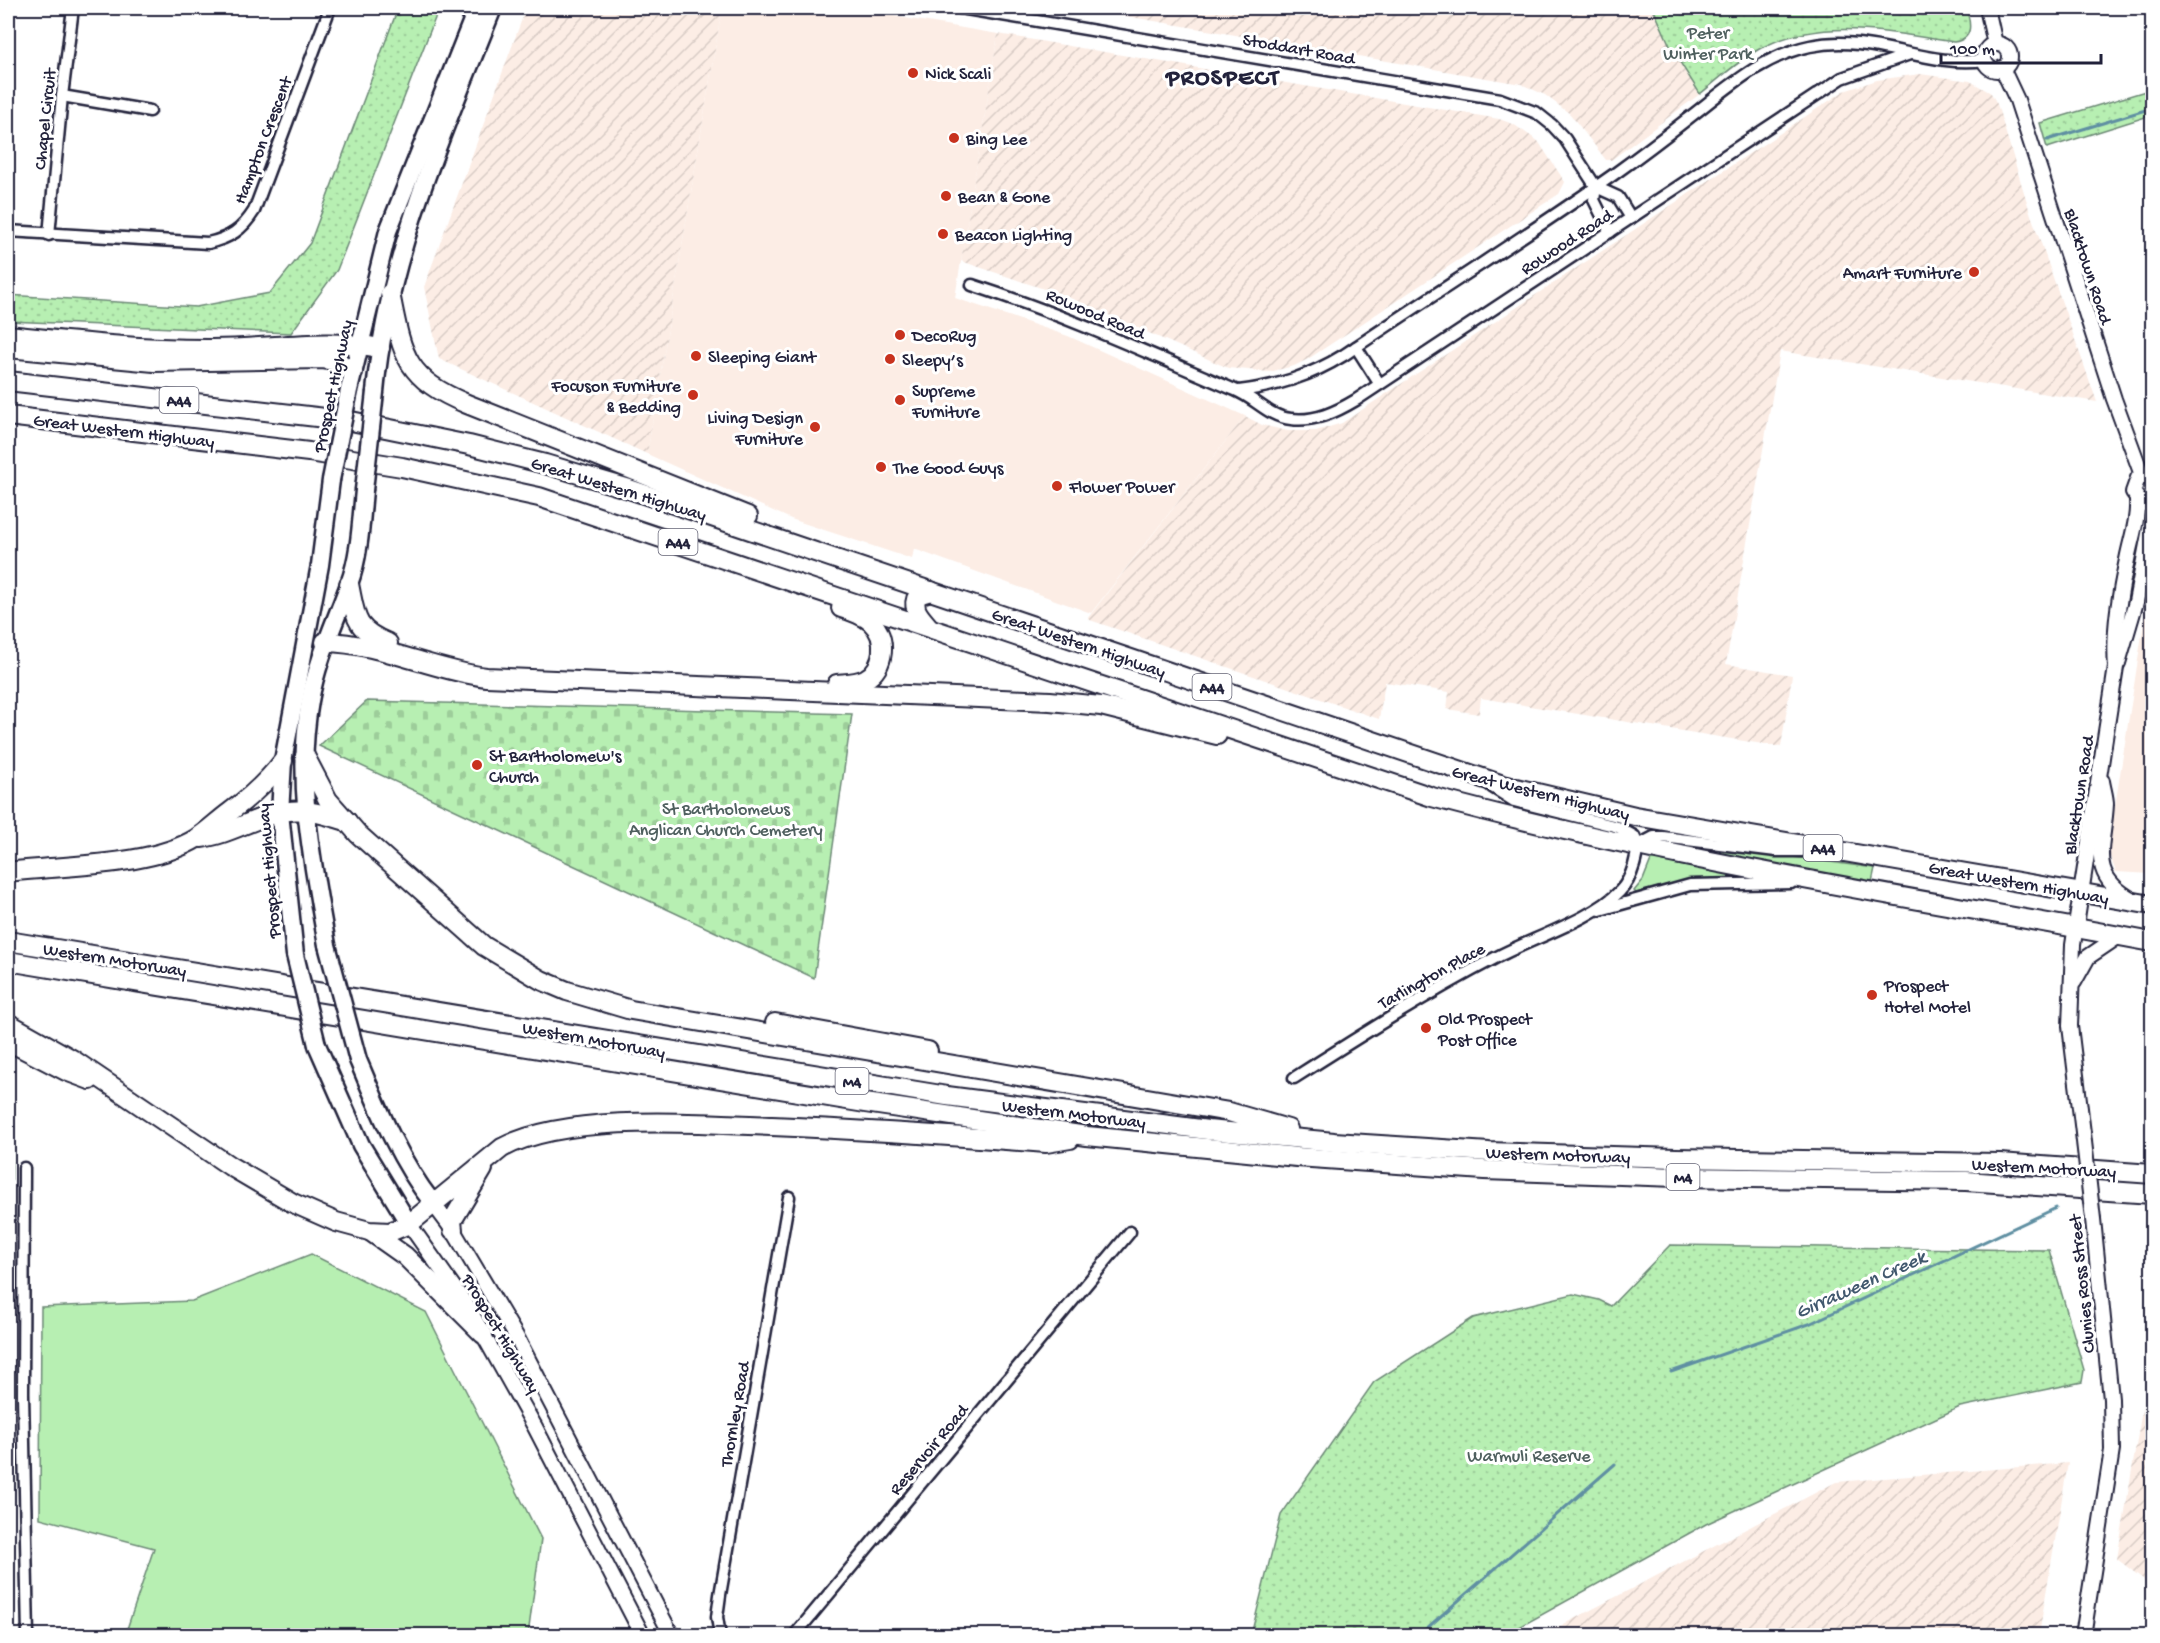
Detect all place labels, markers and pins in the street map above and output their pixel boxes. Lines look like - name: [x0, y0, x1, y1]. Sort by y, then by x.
- place label: Nick Scali: [925, 65, 991, 86]
- marker: Nick Scali: [906, 66, 920, 80]
- place label: Bing Lee: [965, 130, 1028, 151]
- marker: Bing Lee: [947, 131, 961, 145]
- place label: Bean & Gone: [957, 188, 1051, 209]
- marker: Bean & Gone: [939, 189, 953, 203]
- place label: Beacon Lighting: [954, 226, 1072, 247]
- marker: Beacon Lighting: [936, 227, 950, 241]
- place label: Amart Furniture: [1843, 264, 1963, 285]
- marker: Amart Furniture: [1967, 265, 1981, 279]
- place label: DecoRug: [911, 327, 977, 348]
- marker: DecoRug: [893, 328, 907, 342]
- place label: Sleeping Giant: [708, 348, 818, 369]
- marker: Sleeping Giant: [689, 349, 703, 363]
- place label: Sleepy’s: [902, 351, 964, 372]
- marker: Sleepy’s: [883, 352, 897, 366]
- place label: Focuson Furniture & Bedding: [550, 377, 682, 419]
- place label: Supreme Furniture: [911, 382, 981, 424]
- marker: Focuson Furniture & Bedding: [686, 388, 700, 402]
- marker: Supreme Furniture: [893, 393, 907, 407]
- place label: Living Design Furniture: [707, 409, 804, 451]
- marker: Living Design Furniture: [808, 420, 822, 434]
- place label: The Good Guys: [892, 459, 1005, 480]
- marker: The Good Guys: [874, 460, 888, 474]
- place label: Flower Power: [1068, 478, 1176, 499]
- marker: Flower Power: [1050, 479, 1064, 493]
- place label: St Bartholomew's Church: [489, 747, 623, 789]
- marker: St Bartholomew's Church: [470, 758, 484, 772]
- place label: Prospect Hotel Motel: [1883, 977, 1971, 1019]
- marker: Prospect Hotel Motel: [1865, 988, 1879, 1002]
- place label: Old Prospect Post Office: [1437, 1010, 1533, 1052]
- marker: Old Prospect Post Office: [1419, 1021, 1433, 1035]

